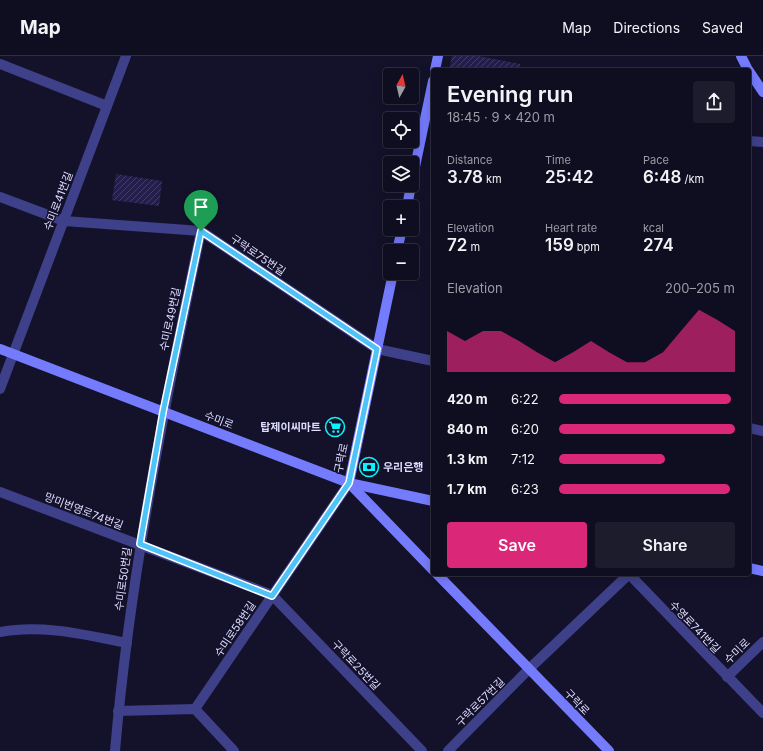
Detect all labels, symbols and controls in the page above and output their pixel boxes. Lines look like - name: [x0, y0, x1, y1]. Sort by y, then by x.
- text: Map: [20, 16, 61, 39]
- text: Map: [562, 19, 591, 36]
- text: Directions: [613, 19, 680, 36]
- text: Saved: [702, 19, 743, 36]
- north arrow: [383, 68, 419, 104]
- map controls: [383, 68, 419, 280]
- text: Evening run: [447, 81, 573, 107]
- button: share: [693, 81, 735, 123]
- text: 18:45 · 9 × 420 m: [447, 109, 555, 125]
- button: locate: [383, 112, 419, 148]
- text: Distance: [447, 153, 492, 167]
- text: Time: [545, 153, 571, 167]
- text: Pace: [643, 153, 669, 167]
- button: layers: [383, 156, 419, 192]
- text: 3.78: [447, 167, 483, 187]
- text: 25:42: [545, 167, 594, 187]
- text: 6:48: [643, 167, 682, 187]
- street label: 수미로41번길: [40, 170, 76, 232]
- text: km: [483, 172, 502, 186]
- text: /km: [682, 172, 704, 186]
- pin: [184, 190, 218, 231]
- icon: arrive: [190, 196, 212, 218]
- button: +: [383, 200, 419, 236]
- text: Elevation: [447, 221, 494, 235]
- text: Heart rate: [545, 221, 597, 235]
- text: kcal: [643, 221, 664, 235]
- street label: 구락로75번길: [228, 231, 288, 279]
- text: 72: [447, 235, 467, 255]
- text: 159: [545, 235, 574, 255]
- text: 274: [643, 235, 674, 255]
- text: m: [467, 240, 480, 254]
- text: bpm: [574, 240, 600, 254]
- button: −: [383, 244, 419, 280]
- text: Elevation: [447, 280, 503, 296]
- text: 200–205 m: [665, 280, 735, 296]
- street label: 수미로49번길: [156, 286, 184, 352]
- text: 420 m: [447, 391, 488, 407]
- text: 6:22: [511, 391, 539, 407]
- street label: 수미로: [202, 408, 236, 432]
- supermarket icon: 탑제이씨마트: [324, 416, 346, 438]
- place label: 탑제이씨마트: [260, 420, 321, 434]
- text: 840 m: [447, 421, 488, 437]
- text: 6:20: [511, 421, 539, 437]
- street label: 구락로: [331, 442, 351, 474]
- text: 1.3 km: [447, 451, 488, 467]
- text: 7:12: [511, 451, 535, 467]
- bank icon: 우리은행: [358, 456, 380, 478]
- place label: 우리은행: [383, 460, 423, 474]
- text: 1.7 km: [447, 481, 487, 497]
- text: 6:23: [511, 481, 539, 497]
- street label: 망미번영로74번길: [42, 489, 126, 533]
- button: Save: [447, 522, 587, 568]
- button: Share: [595, 522, 735, 568]
- street label: 수미로50번길: [112, 546, 134, 612]
- street label: 수영로741번길: [666, 598, 724, 656]
- street label: 수미로58번길: [211, 599, 259, 659]
- street label: 수미로: [721, 635, 753, 667]
- street label: 구락로25번길: [329, 637, 383, 693]
- street label: 구락로57번길: [453, 675, 507, 729]
- street label: 구락로: [561, 686, 593, 718]

